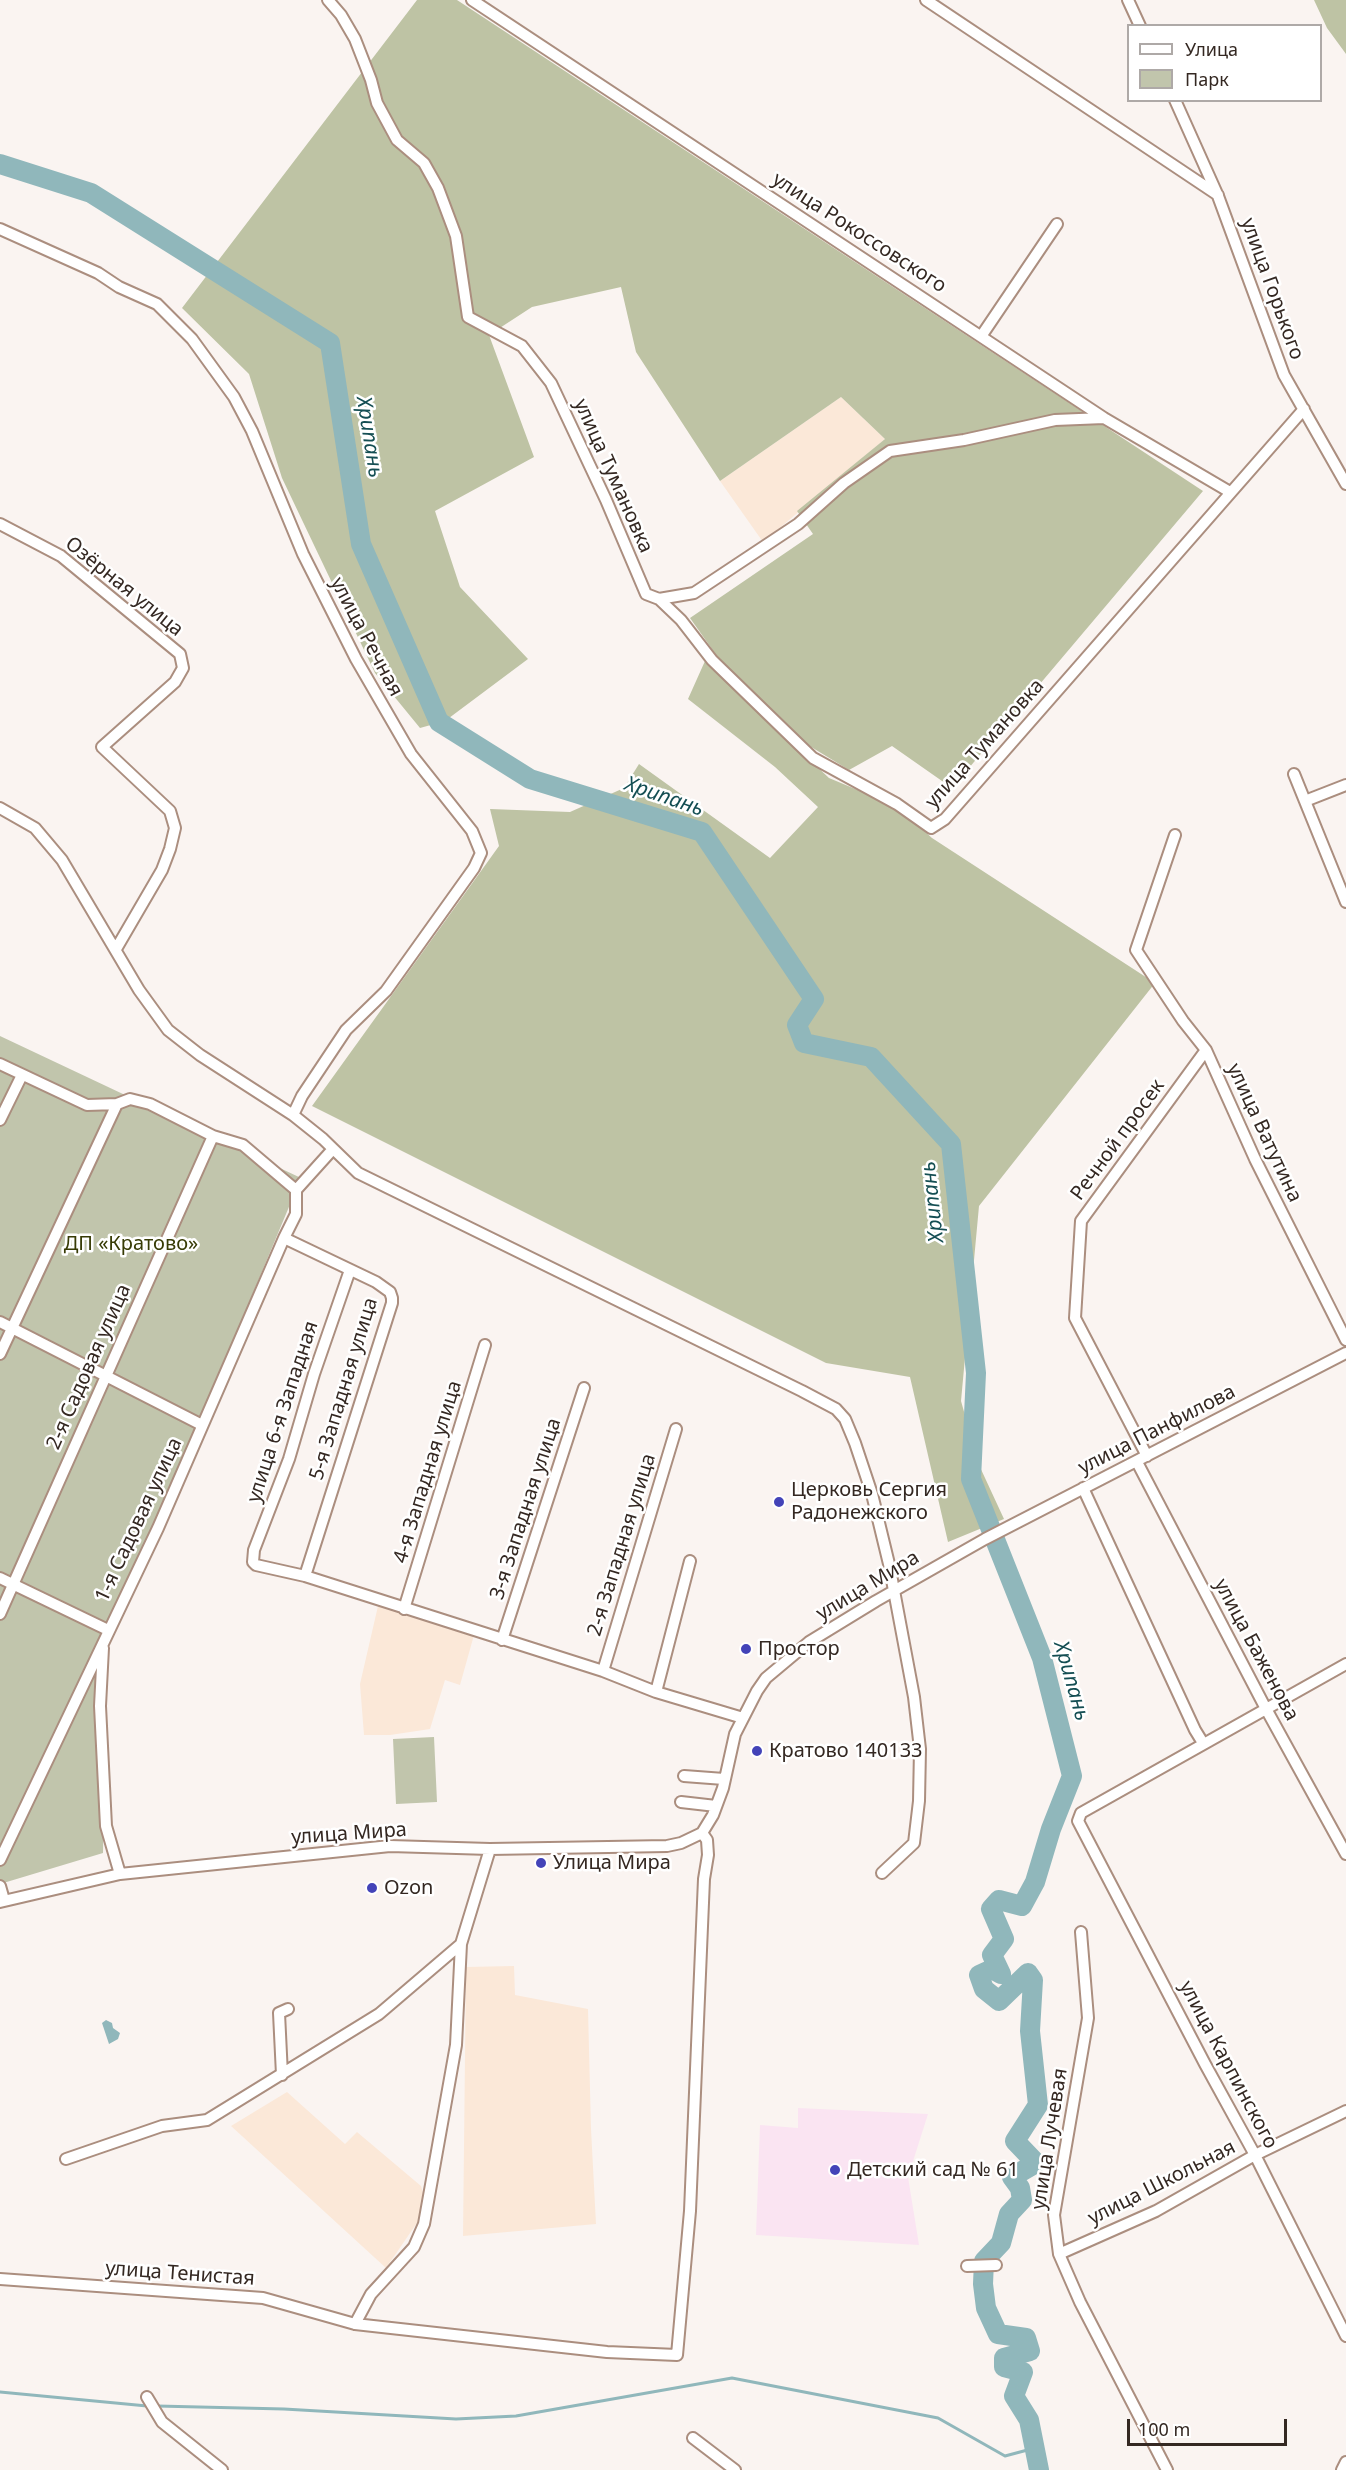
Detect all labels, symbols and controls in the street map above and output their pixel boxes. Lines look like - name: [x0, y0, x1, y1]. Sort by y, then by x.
- legend: [1127, 24, 1322, 102]
- text: Улица: [1185, 37, 1238, 61]
- text: Парк: [1185, 67, 1229, 91]
- street label: улица Рокоссовского: [767, 168, 951, 298]
- street label: улица Горького: [1235, 215, 1309, 363]
- water label: Хрипань: [350, 395, 388, 479]
- street label: улица Тумановка: [568, 395, 658, 557]
- street label: Озёрная улица: [60, 532, 188, 642]
- street label: улица Речная: [325, 573, 407, 701]
- street label: улица Тумановка: [921, 674, 1049, 814]
- water label: Хрипань: [621, 772, 707, 822]
- street label: улица Ватутина: [1221, 1060, 1307, 1206]
- street label: Речной просек: [1066, 1075, 1170, 1205]
- water label: Хрипань: [916, 1160, 950, 1244]
- park label: ДП «Кратово»: [64, 1232, 198, 1256]
- street label: 2-я Садовая улица: [42, 1281, 136, 1453]
- street label: 5-я Западная улица: [305, 1295, 383, 1483]
- street label: улица 6-я Западная: [242, 1318, 324, 1506]
- street label: 4-я Западная улица: [389, 1378, 467, 1566]
- street label: улица Панфилова: [1074, 1380, 1240, 1480]
- street label: 3-я Западная улица: [485, 1415, 567, 1603]
- street label: 1-я Садовая улица: [90, 1434, 188, 1606]
- street label: 2-я Западная улица: [583, 1451, 661, 1639]
- place label: Церковь Сергия Радонежского: [791, 1478, 947, 1525]
- marker: Церковь Сергия Радонежского: [772, 1495, 786, 1509]
- street label: улица Мира: [812, 1546, 924, 1626]
- street label: улица Баженова: [1208, 1575, 1304, 1725]
- place label: Простор: [758, 1637, 840, 1661]
- water label: Хрипань: [1048, 1638, 1094, 1724]
- marker: Простор: [739, 1642, 753, 1656]
- place label: Кратово 140133: [769, 1739, 923, 1763]
- marker: Кратово 140133: [750, 1744, 764, 1758]
- street label: улица Мира: [290, 1818, 408, 1850]
- place label: Улица Мира: [553, 1851, 671, 1875]
- marker: Улица Мира: [534, 1856, 548, 1870]
- place label: Ozon: [384, 1876, 433, 1900]
- marker: Ozon: [365, 1881, 379, 1895]
- street label: улица Карпинского: [1174, 1977, 1282, 2153]
- street label: улица Лучевая: [1027, 2067, 1073, 2211]
- street label: улица Школьная: [1084, 2135, 1240, 2231]
- place label: Детский сад № 61: [847, 2158, 1019, 2182]
- marker: Детский сад № 61: [828, 2163, 842, 2177]
- street label: улица Тенистая: [104, 2257, 256, 2291]
- scale bar: [1130, 2407, 1290, 2445]
- text: 100 m: [1138, 2417, 1190, 2441]

